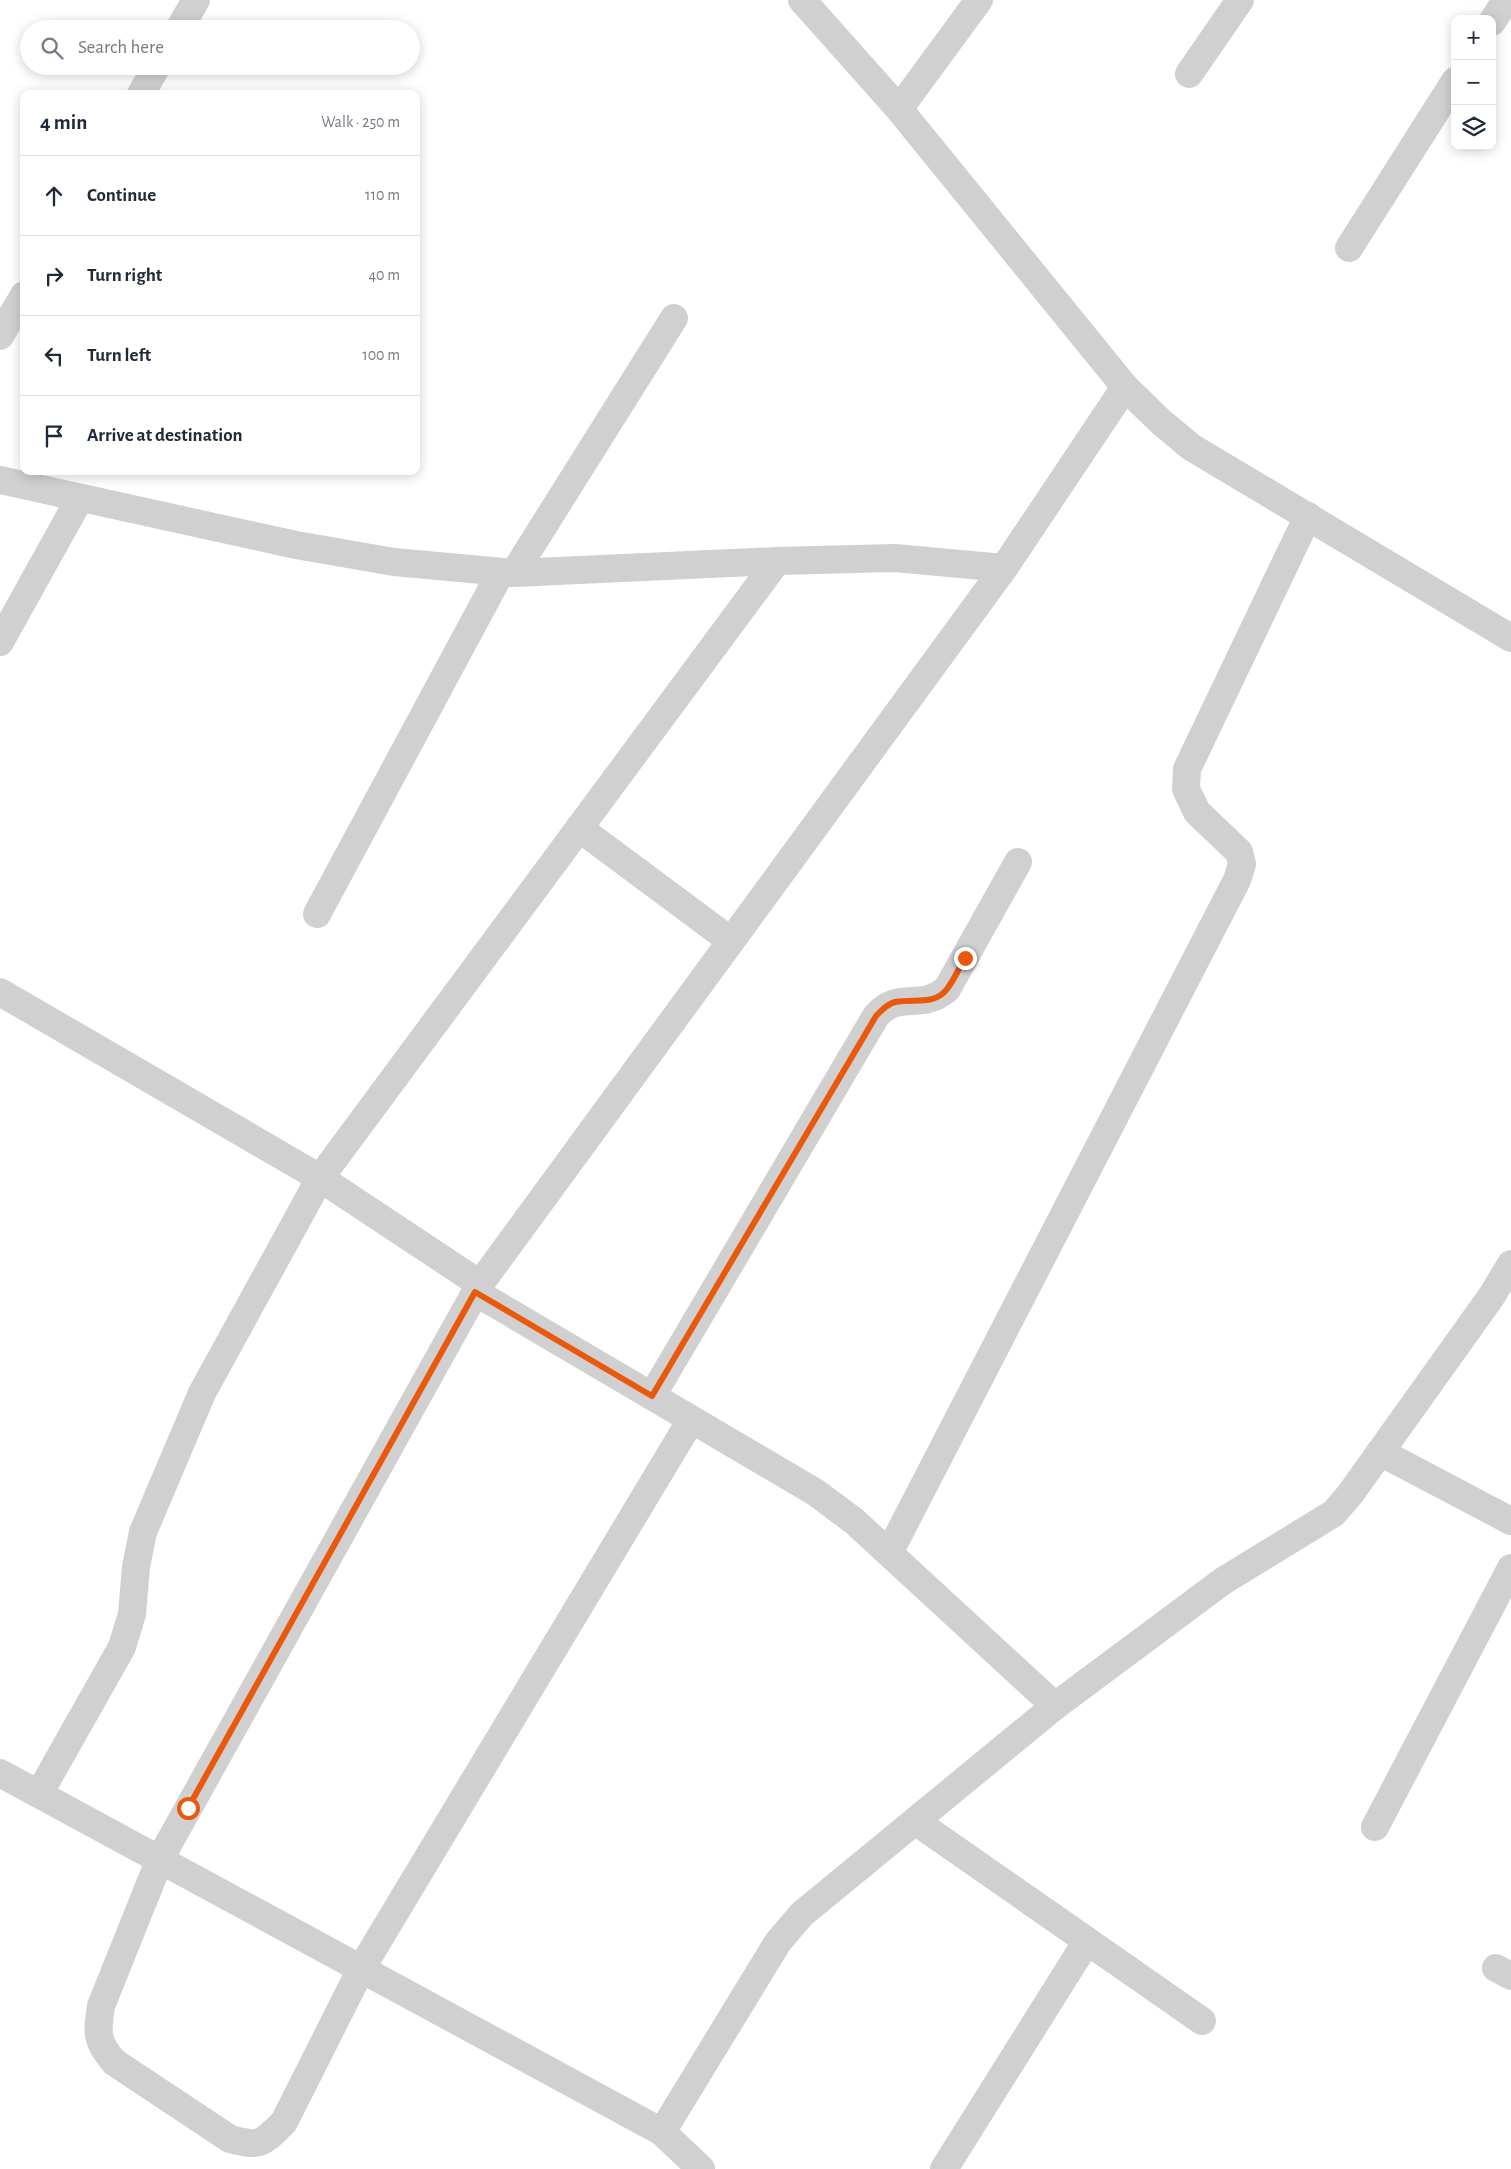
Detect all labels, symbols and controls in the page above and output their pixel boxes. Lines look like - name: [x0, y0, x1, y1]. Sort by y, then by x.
- map controls: [1451, 15, 1496, 150]
- button: +: [1451, 15, 1496, 60]
- search box: [20, 20, 420, 75]
- icon: search: [38, 34, 66, 62]
- text: Search here: [78, 38, 164, 57]
- button: −: [1451, 60, 1496, 105]
- button: layers: [1451, 105, 1496, 150]
- text: 4 min: [40, 112, 87, 133]
- text: Walk · 250 m: [321, 114, 400, 130]
- icon: ahead: [40, 182, 68, 210]
- text: Continue: [87, 186, 156, 205]
- text: 110 m: [365, 187, 400, 203]
- icon: right: [40, 262, 68, 290]
- text: Turn right: [87, 266, 162, 285]
- text: 40 m: [368, 267, 400, 283]
- icon: left: [40, 342, 68, 370]
- text: Turn left: [87, 346, 151, 365]
- text: 100 m: [362, 347, 400, 363]
- icon: arrive: [40, 422, 68, 450]
- text: Arrive at destination: [87, 426, 243, 445]
- route end: [954, 947, 977, 970]
- route start: [177, 1797, 200, 1820]

